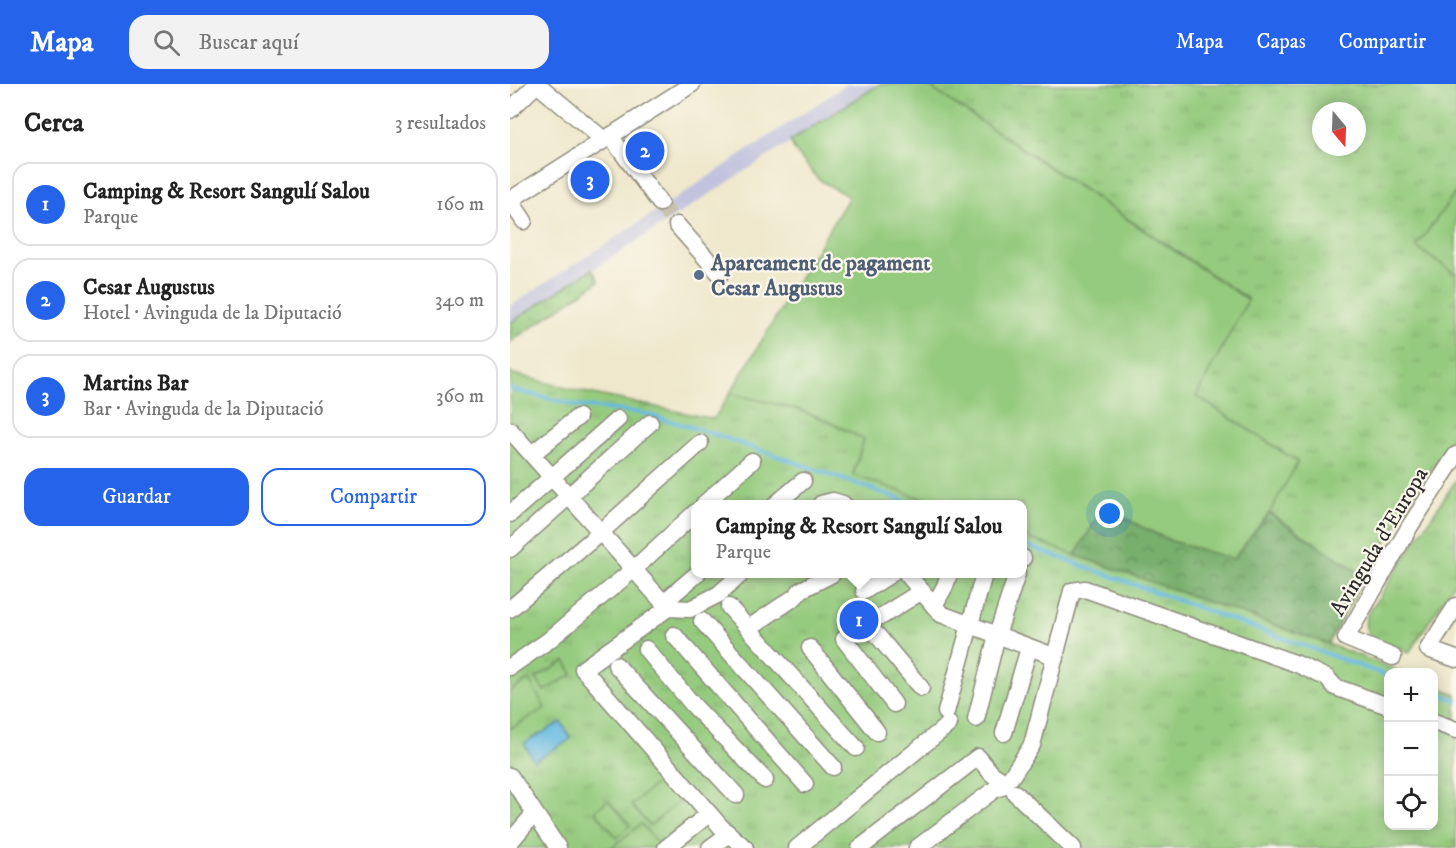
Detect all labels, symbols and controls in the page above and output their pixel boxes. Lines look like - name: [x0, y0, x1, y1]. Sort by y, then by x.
- search box: [129, 15, 549, 69]
- text: Mapa: [30, 25, 93, 60]
- icon: search: [150, 26, 183, 59]
- text: Buscar aquí: [198, 29, 299, 56]
- text: Mapa: [1176, 29, 1223, 55]
- text: Capas: [1256, 29, 1306, 55]
- text: Compartir: [1339, 29, 1426, 55]
- north arrow: [1312, 102, 1366, 156]
- text: Cerca: [24, 107, 84, 140]
- text: 3 resultados: [395, 111, 486, 136]
- pin: 2: [626, 128, 664, 174]
- pin: 3: [570, 158, 610, 202]
- text: Camping & Resort Sangulí Salou: [83, 178, 370, 205]
- text: 1: [42, 192, 49, 217]
- text: 160 m: [436, 192, 484, 217]
- text: Parque: [83, 205, 138, 230]
- place label: Aparcament de pagament Cesar Augustus: [710, 250, 930, 302]
- marker: Aparcament de pagament Cesar Augustus: [692, 268, 706, 282]
- text: Cesar Augustus: [83, 274, 215, 301]
- text: 2: [41, 288, 50, 313]
- text: 340 m: [435, 288, 484, 313]
- text: Hotel · Avinguda de la Diputació: [83, 301, 342, 326]
- text: Martins Bar: [83, 370, 188, 397]
- text: 3: [42, 384, 49, 409]
- text: 360 m: [436, 384, 484, 409]
- text: Bar · Avinguda de la Diputació: [83, 397, 323, 422]
- street label: Avinguda d'Europa: [1324, 462, 1435, 621]
- button: Guardar: [24, 468, 249, 526]
- button: Compartir: [261, 468, 486, 526]
- your location: [1095, 499, 1124, 528]
- popup: [691, 500, 1027, 578]
- text: Camping & Resort Sangulí Salou: [716, 513, 1002, 540]
- text: Parque: [716, 540, 771, 565]
- pin: 1: [840, 598, 878, 642]
- map controls: [1384, 668, 1438, 830]
- button: +: [1384, 668, 1438, 722]
- button: −: [1384, 722, 1438, 776]
- button: locate: [1384, 776, 1438, 830]

